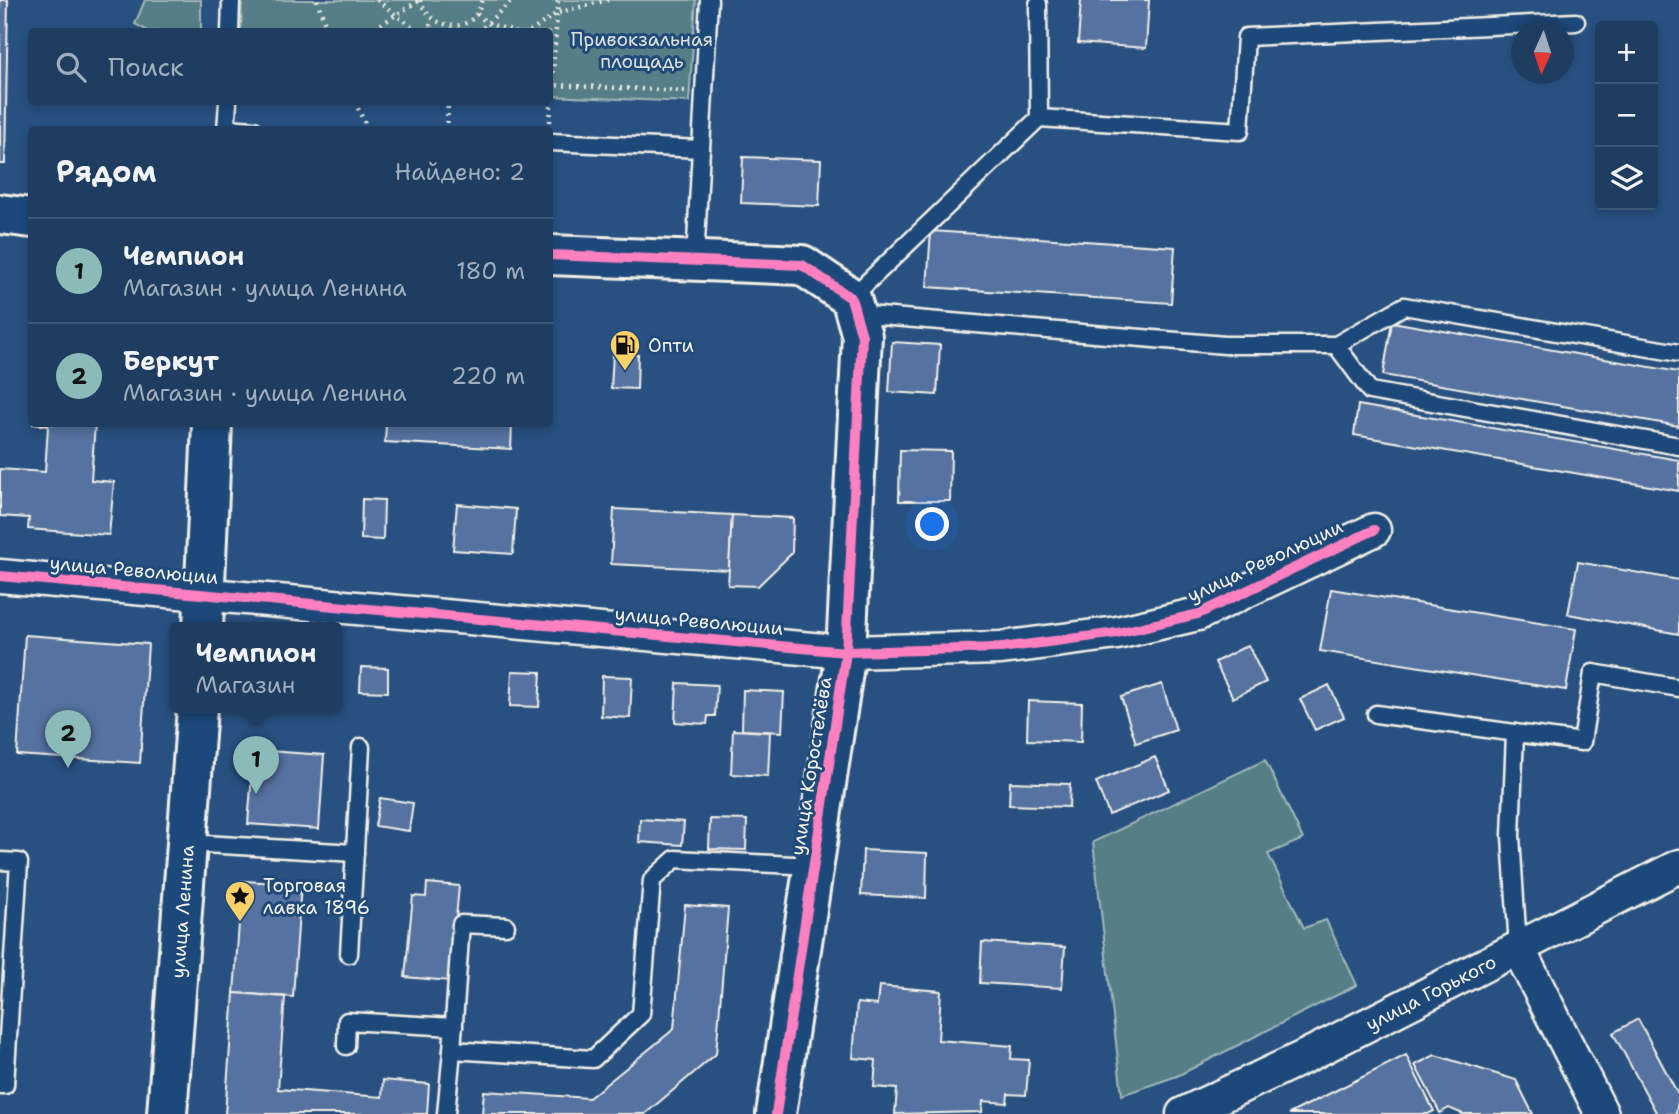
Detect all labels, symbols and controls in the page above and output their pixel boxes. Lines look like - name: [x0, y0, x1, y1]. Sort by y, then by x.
- north arrow: [1511, 21, 1574, 84]
- map controls: [1595, 21, 1658, 210]
- button: +: [1595, 21, 1658, 84]
- park label: Привокзальная площадь: [571, 27, 713, 74]
- search box: [28, 28, 553, 105]
- icon: search: [52, 48, 90, 86]
- text: Поиск: [108, 49, 184, 84]
- button: −: [1595, 84, 1658, 147]
- button: layers: [1595, 147, 1658, 210]
- text: Рядом: [56, 151, 156, 192]
- text: Найдено: 2: [395, 157, 525, 187]
- text: Чемпион: [123, 238, 244, 273]
- text: 1: [74, 256, 84, 286]
- text: 180 m: [456, 256, 525, 286]
- text: Магазин · улица Ленина: [123, 273, 406, 303]
- fuel station icon: Опти: [608, 328, 642, 372]
- place label: Опти: [648, 333, 694, 358]
- text: Беркут: [123, 343, 219, 378]
- text: 2: [71, 361, 87, 391]
- text: 220 m: [451, 361, 525, 391]
- text: Магазин · улица Ленина: [123, 378, 406, 408]
- your location: [915, 507, 949, 541]
- street label: улица Революции: [1183, 514, 1347, 608]
- street label: улица Революции: [49, 550, 219, 590]
- street label: улица Революции: [614, 601, 784, 641]
- popup: [170, 622, 342, 713]
- text: Чемпион: [195, 635, 317, 670]
- text: Магазин: [195, 670, 295, 700]
- street label: улица Коростелёва: [785, 675, 838, 857]
- pin: 2: [45, 710, 91, 768]
- pin: 1: [233, 736, 279, 794]
- street label: улица Ленина: [165, 844, 199, 979]
- place label: Торговая лавка 1896: [263, 873, 370, 920]
- place icon: Торговая лавка 1896: [223, 879, 257, 923]
- street label: улица Горького: [1361, 949, 1500, 1036]

